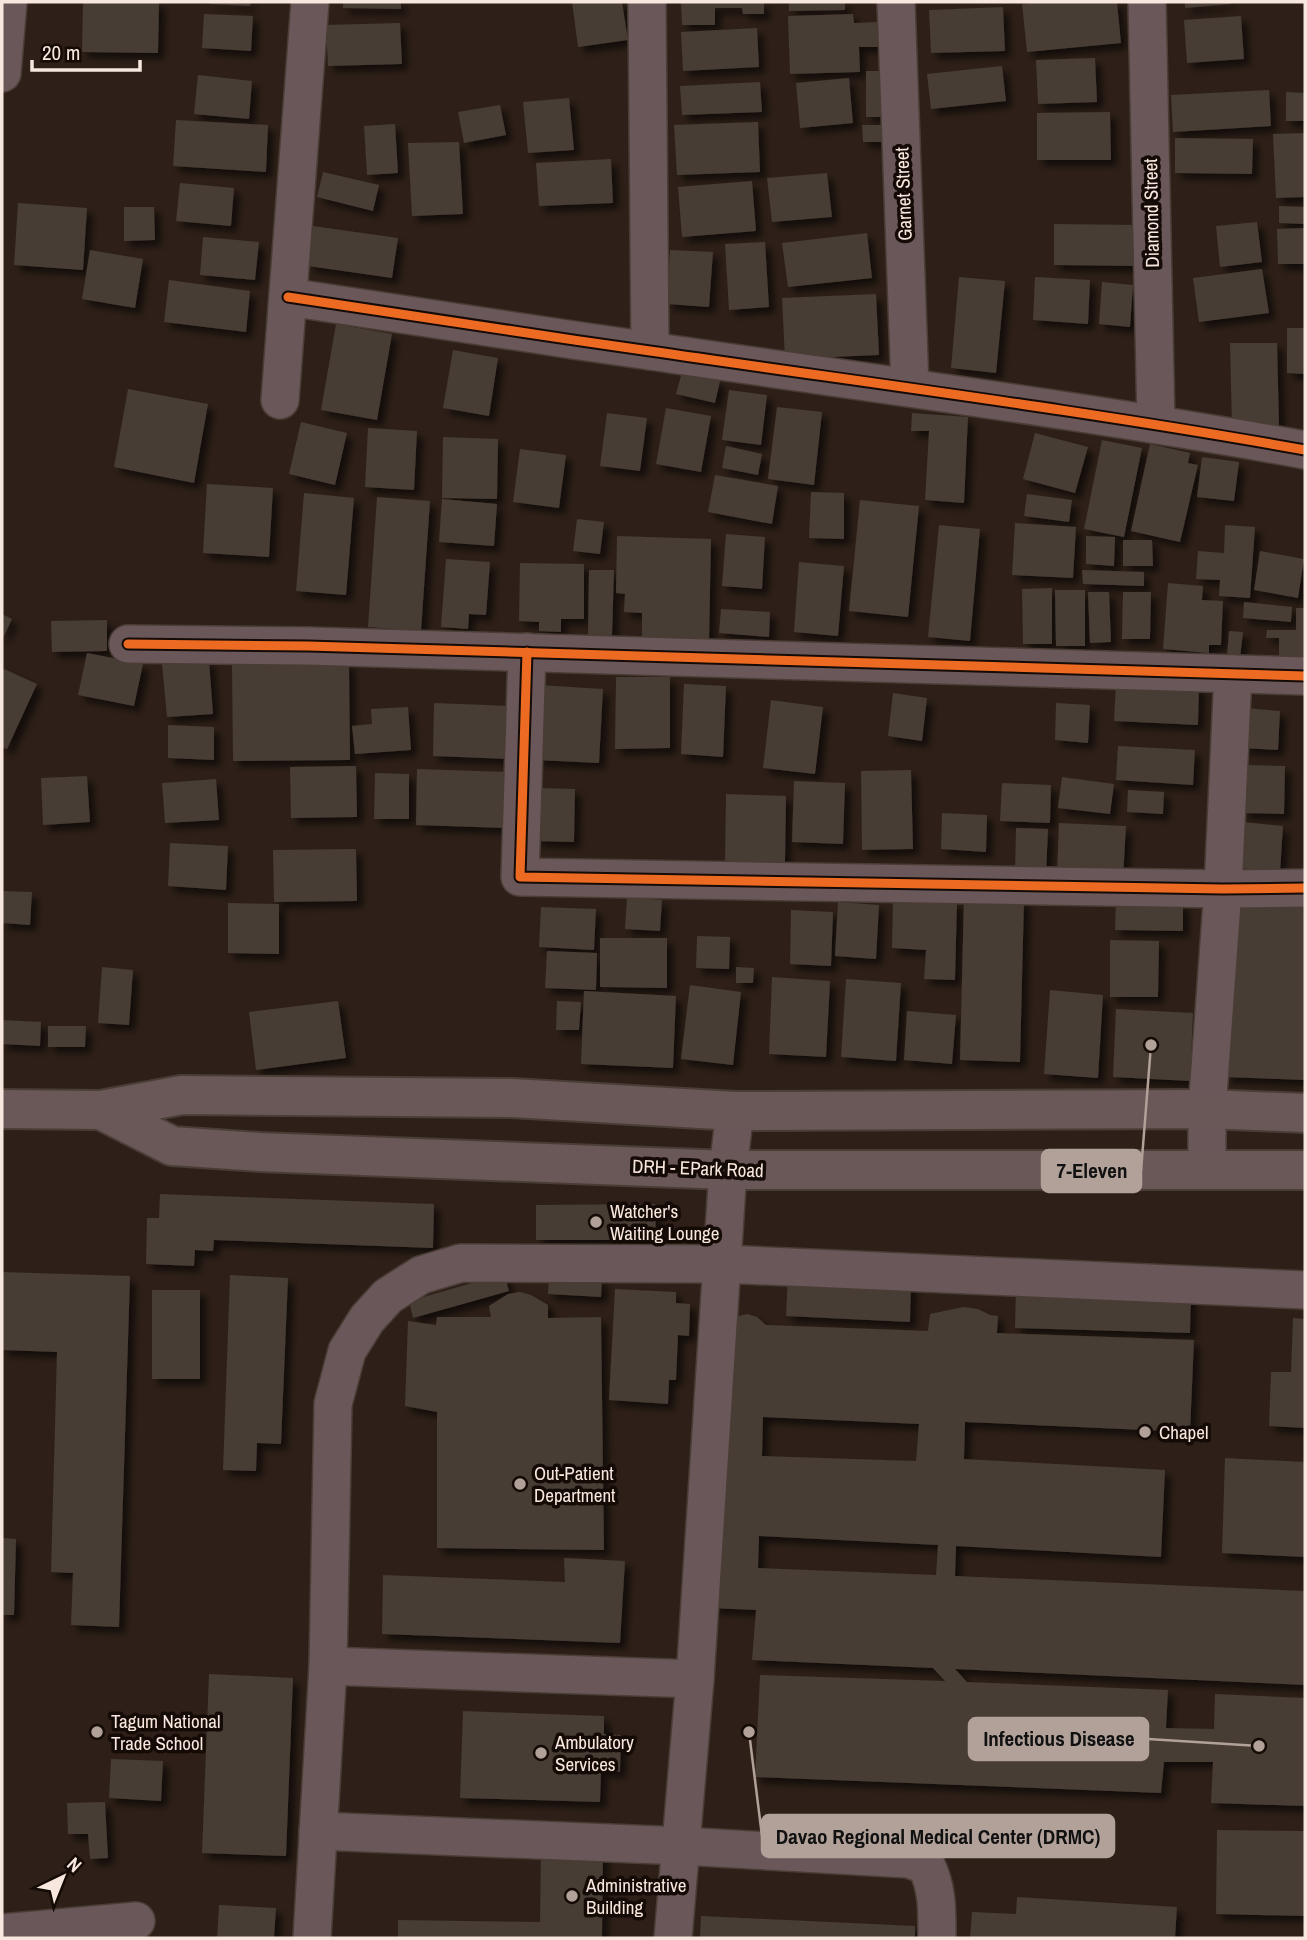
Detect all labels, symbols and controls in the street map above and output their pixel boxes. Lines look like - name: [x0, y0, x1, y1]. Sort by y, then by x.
- scale bar: [32, 28, 140, 72]
- text: 20 m: [42, 38, 80, 67]
- street label: Garnet Street: [888, 146, 918, 241]
- street label: Diamond Street: [1137, 158, 1165, 268]
- callout: 7-Eleven: [1042, 1150, 1141, 1192]
- street label: DRH - EPark Road: [632, 1153, 764, 1183]
- text: 7-Eleven: [1057, 1156, 1127, 1185]
- place label: Watcher's Waiting Lounge: [610, 1198, 719, 1246]
- marker: Watcher's Waiting Lounge: [588, 1214, 604, 1230]
- place label: Chapel: [1159, 1419, 1208, 1445]
- marker: Chapel: [1137, 1424, 1153, 1440]
- place label: Out-Patient Department: [534, 1460, 616, 1508]
- marker: Out-Patient Department: [512, 1476, 528, 1492]
- place label: Tagum National Trade School: [111, 1708, 220, 1756]
- callout: Infectious Disease: [969, 1718, 1148, 1760]
- marker: Tagum National Trade School: [89, 1724, 105, 1740]
- text: Infectious Disease: [983, 1724, 1135, 1753]
- place label: Ambulatory Services: [554, 1729, 634, 1777]
- marker: Ambulatory Services: [533, 1745, 549, 1761]
- callout: Davao Regional Medical Center (DRMC): [762, 1815, 1114, 1857]
- text: Davao Regional Medical Center (DRMC): [776, 1822, 1100, 1851]
- north arrow: [28, 1842, 98, 1912]
- text: N: [62, 1851, 88, 1878]
- place label: Administrative Building: [585, 1872, 686, 1920]
- marker: Administrative Building: [564, 1888, 580, 1904]

